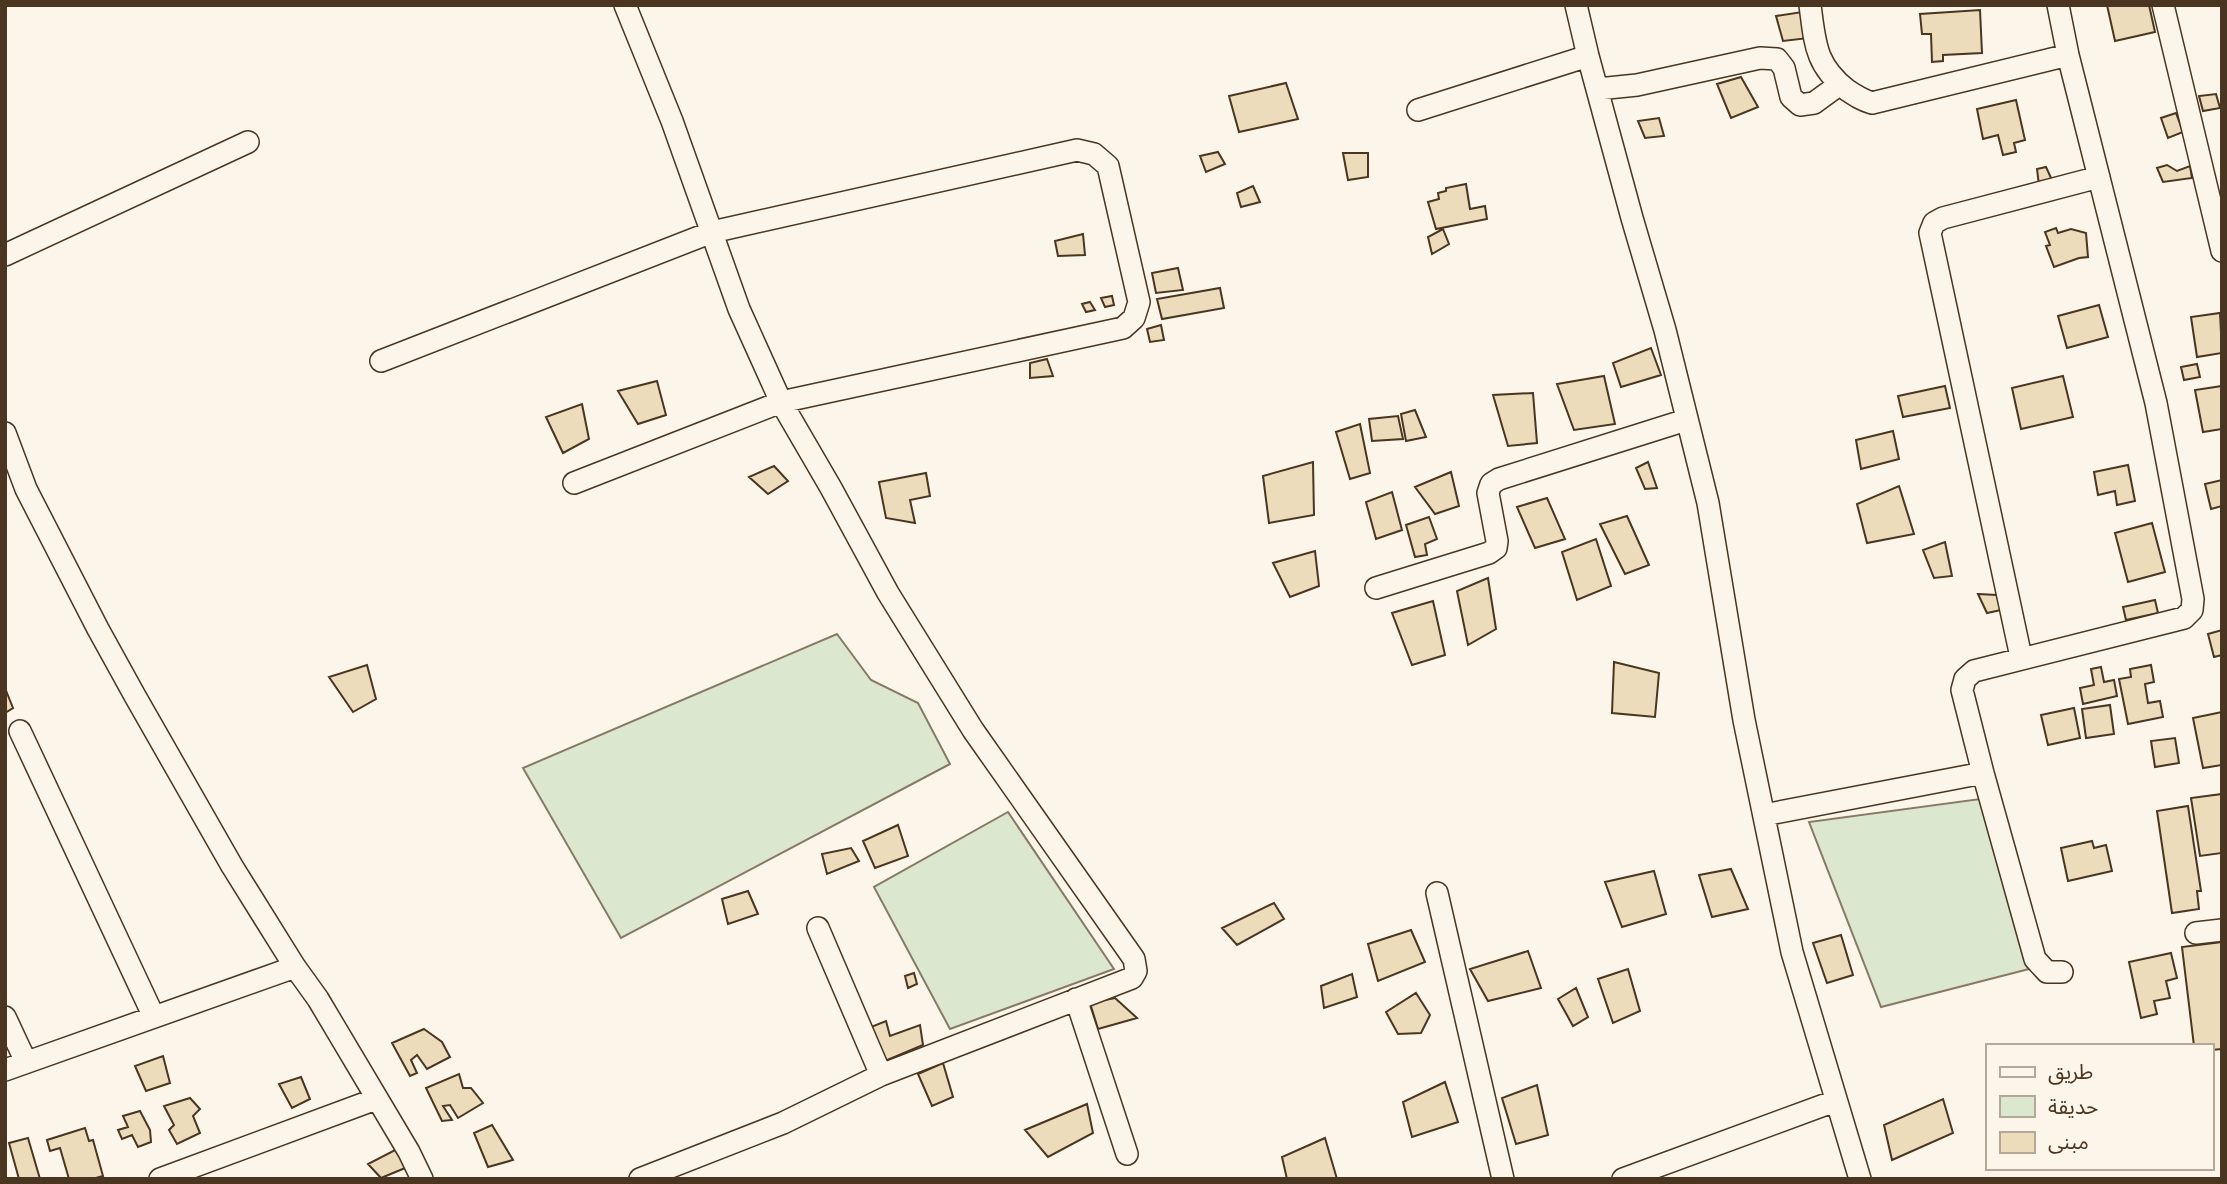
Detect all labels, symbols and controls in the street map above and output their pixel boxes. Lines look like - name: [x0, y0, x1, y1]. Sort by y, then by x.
- legend: [1986, 1044, 2213, 1170]
- text: طريق: [2048, 1057, 2093, 1085]
- text: حديقة: [2048, 1092, 2098, 1120]
- text: مبنى: [2048, 1127, 2089, 1155]

